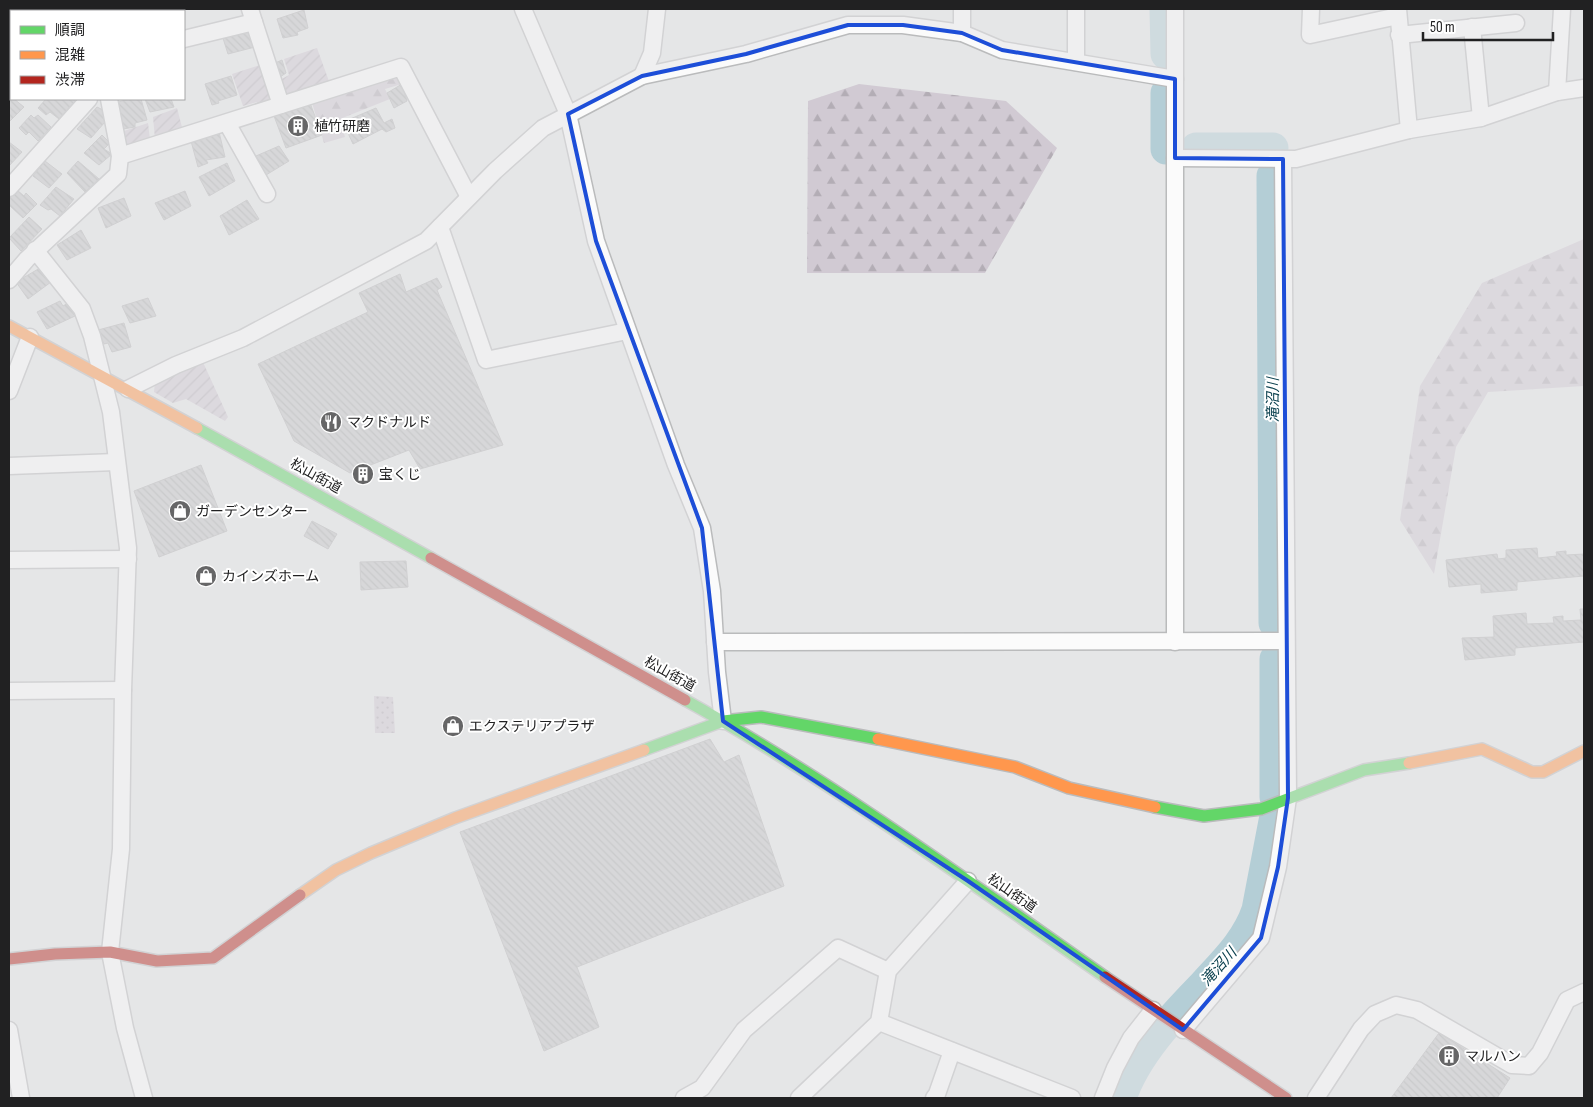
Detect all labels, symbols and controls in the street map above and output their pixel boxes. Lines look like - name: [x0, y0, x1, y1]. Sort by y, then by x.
- legend: [10, 10, 185, 100]
- scale bar: [1423, 10, 1553, 42]
- text: 50 m: [1430, 18, 1455, 37]
- text: 順調: [55, 21, 85, 40]
- text: 混雑: [55, 46, 85, 65]
- text: 渋滞: [55, 71, 85, 90]
- building icon: 植竹研磨: [286, 114, 310, 138]
- place label: 植竹研磨: [314, 118, 370, 135]
- water label: 滝沼川: [1264, 376, 1283, 423]
- restaurant icon: マクドナルド: [319, 410, 343, 434]
- place label: マクドナルド: [347, 414, 431, 431]
- street label: 松山街道: [287, 455, 345, 497]
- building icon: 宝くじ: [351, 462, 375, 486]
- place label: 宝くじ: [379, 466, 421, 483]
- shop icon: ガーデンセンター: [168, 499, 192, 523]
- place label: ガーデンセンター: [196, 503, 308, 520]
- shop icon: カインズホーム: [194, 564, 218, 588]
- place label: カインズホーム: [222, 568, 319, 585]
- street label: 松山街道: [641, 653, 699, 695]
- shop icon: エクステリアプラザ: [441, 714, 465, 738]
- place label: エクステリアプラザ: [469, 718, 595, 735]
- street label: 松山街道: [984, 870, 1040, 916]
- water label: 滝沼川: [1197, 942, 1242, 990]
- building icon: マルハン: [1437, 1044, 1461, 1068]
- place label: マルハン: [1465, 1048, 1521, 1065]

